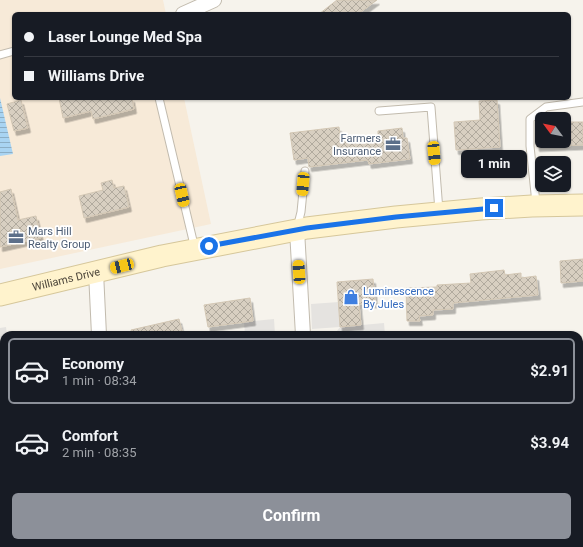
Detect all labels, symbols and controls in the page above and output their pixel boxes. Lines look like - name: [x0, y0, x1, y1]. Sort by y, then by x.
- text: Laser Lounge Med Spa: [48, 28, 202, 46]
- text: Williams Drive: [48, 67, 144, 85]
- north arrow: [535, 112, 571, 148]
- map controls: [535, 112, 571, 192]
- place label: Farmers Insurance: [333, 132, 381, 158]
- office icon: Farmers Insurance: [384, 135, 402, 153]
- car: [427, 141, 441, 165]
- callout: 1 min: [461, 150, 527, 178]
- text: 1 min: [478, 156, 510, 171]
- button: layers: [535, 156, 571, 192]
- car: [296, 172, 310, 196]
- car: [173, 182, 191, 208]
- route end: [485, 199, 503, 217]
- place label: Mars Hill Realty Group: [28, 225, 90, 251]
- office icon: Mars Hill Realty Group: [7, 228, 25, 246]
- route start: [200, 237, 218, 255]
- car: [109, 257, 135, 275]
- car: [292, 260, 306, 284]
- street label: Williams Drive: [31, 265, 102, 294]
- place label: Luminescence By Jules: [363, 285, 434, 311]
- shop icon: Luminescence By Jules: [342, 288, 360, 306]
- icon: car: [14, 353, 50, 389]
- text: Economy: [62, 355, 124, 373]
- text: $2.91: [530, 362, 569, 380]
- text: 1 min · 08:34: [62, 373, 137, 388]
- icon: car: [14, 425, 50, 461]
- text: Comfort: [62, 427, 118, 445]
- text: $3.94: [530, 434, 569, 452]
- text: 2 min · 08:35: [62, 445, 137, 460]
- button: Confirm: [12, 493, 571, 539]

